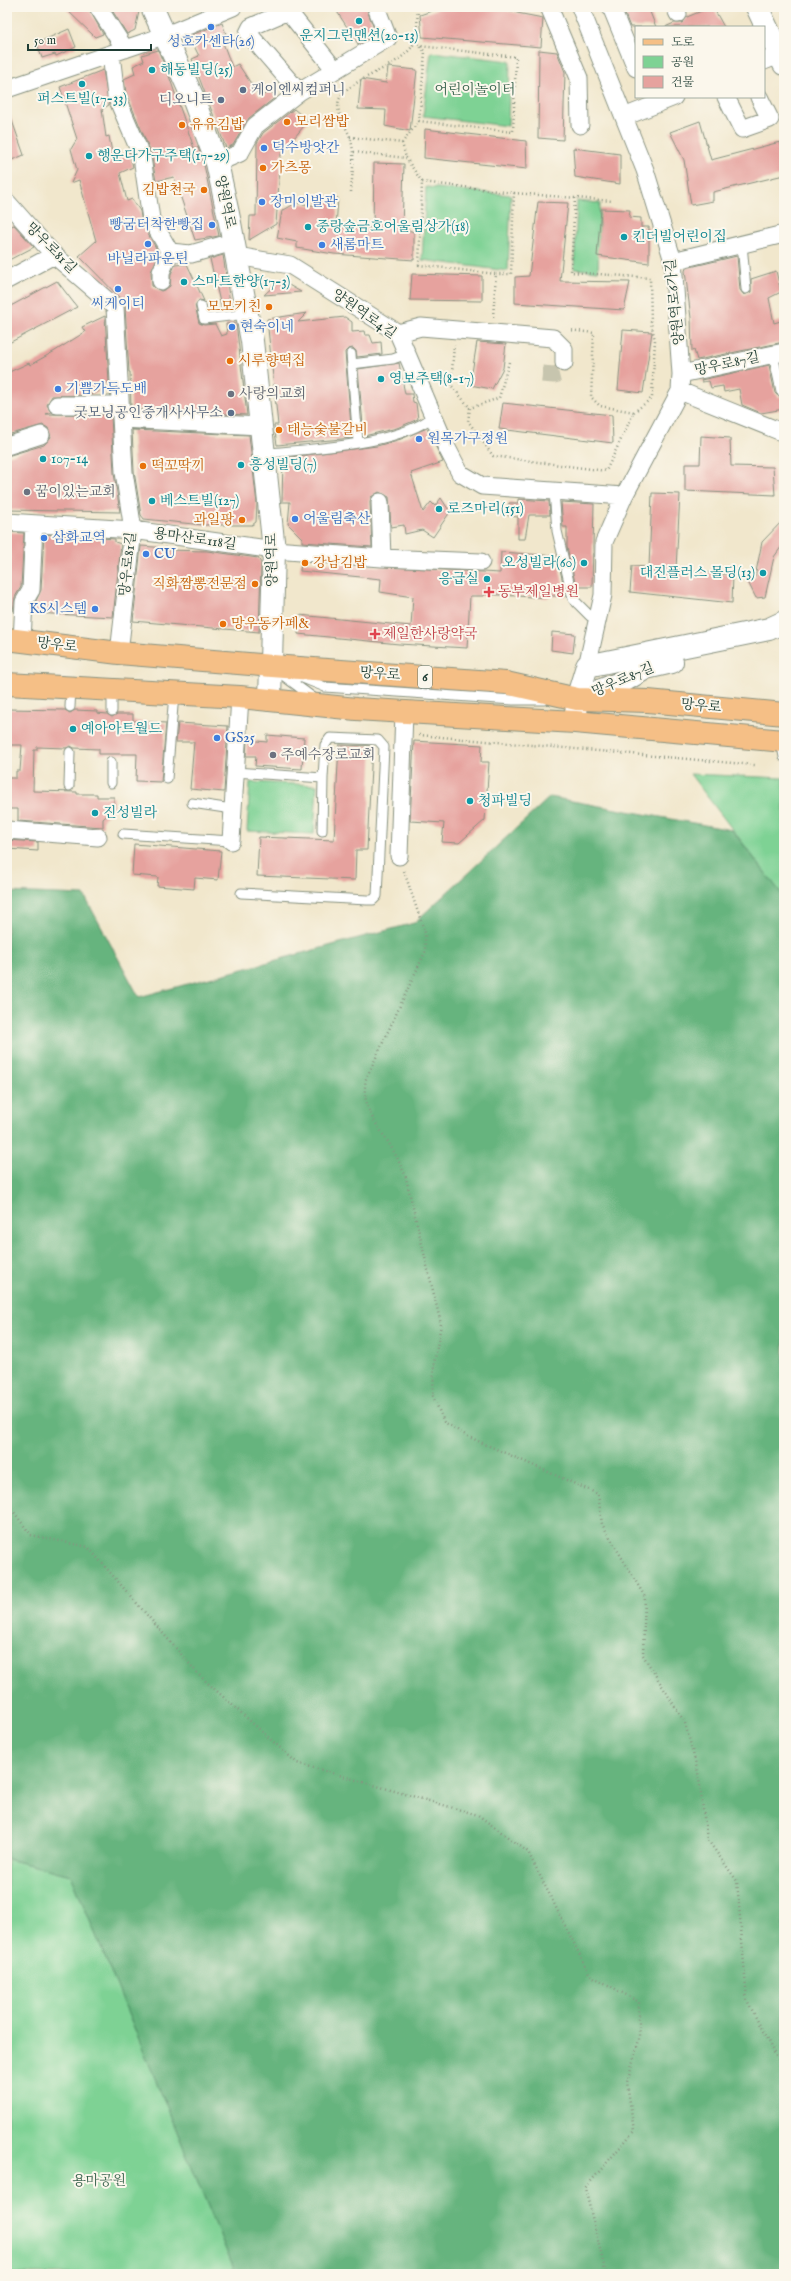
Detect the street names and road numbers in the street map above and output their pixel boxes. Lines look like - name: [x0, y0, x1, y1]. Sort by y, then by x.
- street label: 양원역로: [211, 174, 240, 231]
- street label: 망우로81길: [22, 219, 80, 277]
- street label: 양원역로6가길: [661, 258, 689, 346]
- street label: 양원역로4길: [328, 285, 400, 343]
- street label: 망우로87길: [693, 348, 761, 380]
- street label: 용마산로118길: [152, 524, 238, 554]
- street label: 망우로81길: [116, 531, 140, 597]
- street label: 양원역로: [263, 532, 281, 587]
- street label: 망우로: [36, 634, 79, 656]
- street label: 망우로87길: [589, 659, 657, 701]
- street label: 망우로: [359, 664, 401, 684]
- road number: 6: [418, 666, 432, 688]
- street label: 망우로: [680, 695, 722, 717]

